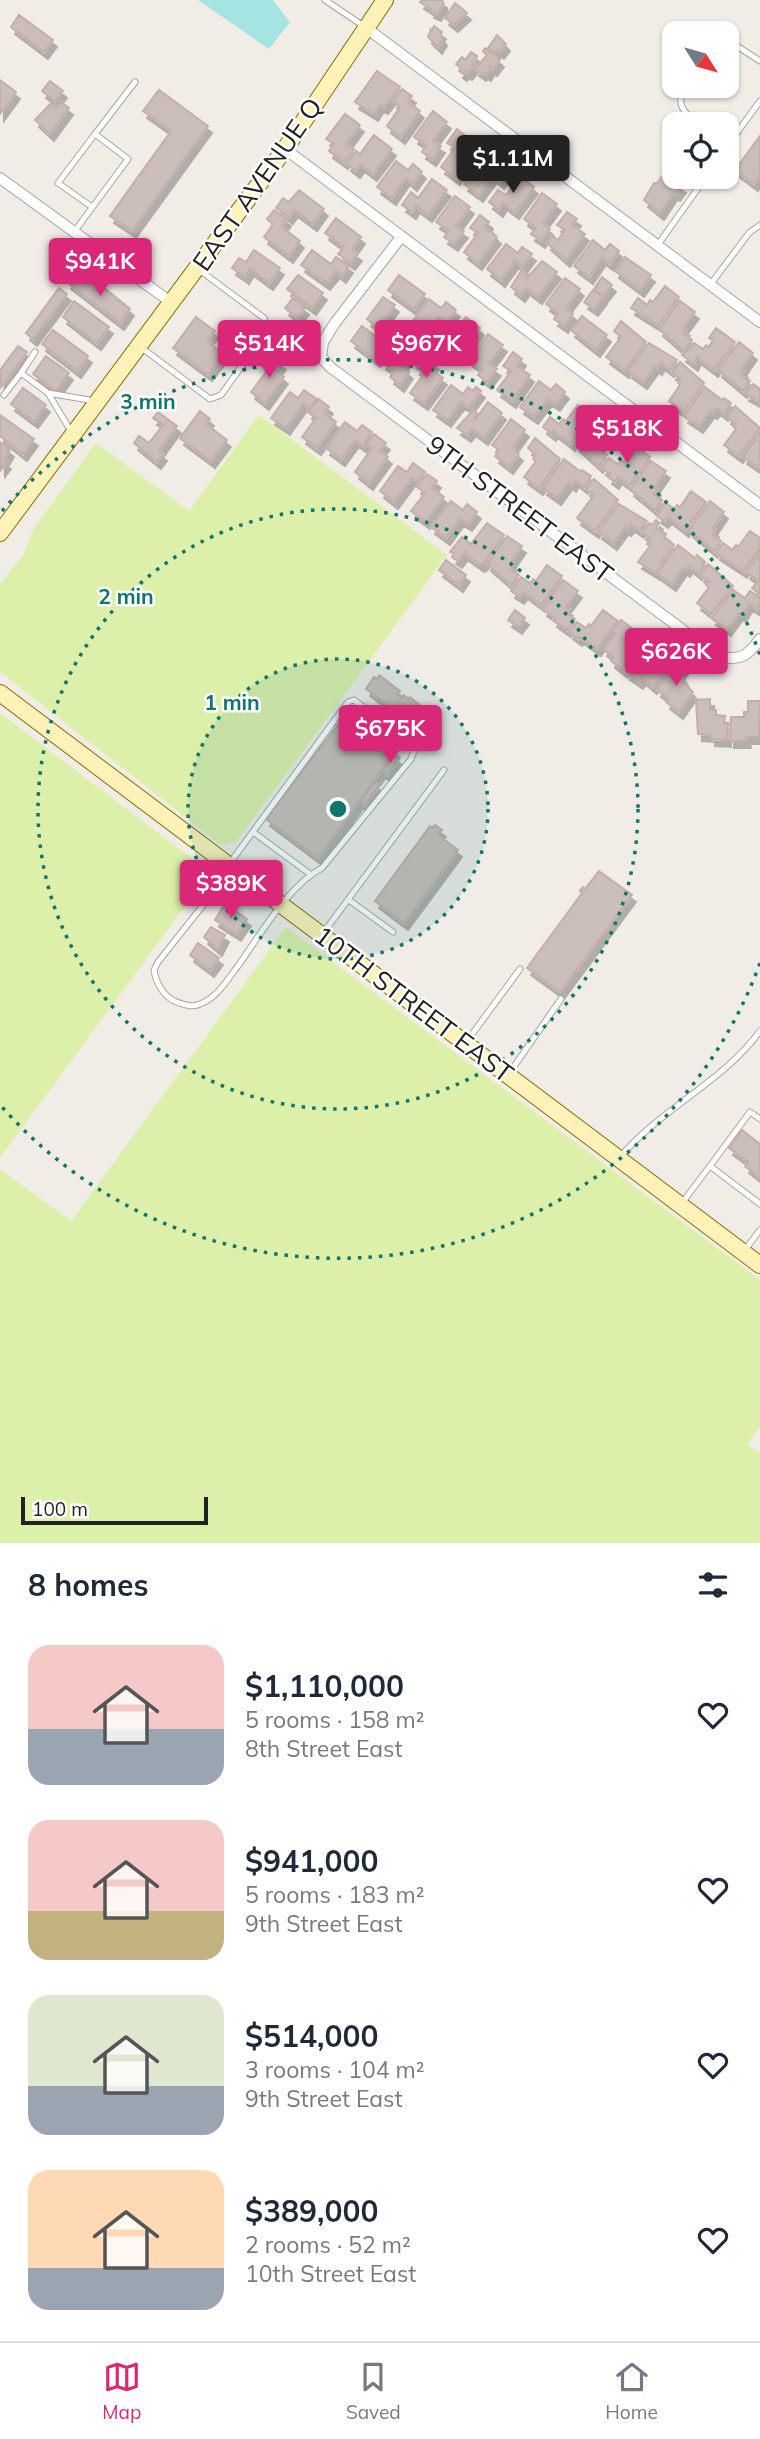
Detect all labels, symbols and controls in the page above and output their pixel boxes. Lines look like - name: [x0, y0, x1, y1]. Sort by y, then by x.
- north arrow: [662, 21, 738, 98]
- map controls: [662, 21, 739, 189]
- street label: EAST AVENUE Q: [185, 91, 329, 277]
- button: locate: [662, 112, 739, 189]
- pin: $1.11M: [456, 136, 570, 195]
- text: $1.11M: [473, 143, 553, 172]
- pin: $941K: [51, 238, 149, 298]
- text: $941K: [65, 246, 135, 275]
- pin: $514K: [220, 320, 318, 380]
- pin: $967K: [377, 320, 475, 380]
- text: $514K: [234, 328, 304, 357]
- text: $967K: [391, 328, 461, 357]
- text: 3 min: [120, 388, 176, 414]
- pin: $518K: [578, 406, 676, 465]
- text: $518K: [592, 413, 662, 442]
- street label: 9TH STREET EAST: [420, 428, 620, 590]
- text: 2 min: [98, 583, 154, 609]
- pin: $626K: [627, 628, 725, 688]
- text: $626K: [641, 636, 711, 665]
- text: 1 min: [204, 689, 260, 715]
- pin: $675K: [341, 706, 439, 765]
- text: $675K: [355, 713, 425, 742]
- centre of rings: [326, 797, 350, 821]
- pin: $389K: [182, 860, 280, 920]
- text: $389K: [196, 868, 266, 897]
- street label: 10TH STREET EAST: [308, 918, 520, 1090]
- scale bar: [21, 1494, 208, 1526]
- text: 100 m: [32, 1497, 88, 1521]
- text: 8 homes: [28, 1566, 149, 1604]
- icon: filters: [694, 1566, 732, 1604]
- text: $1,110,000: [245, 1667, 404, 1705]
- icon: home: [84, 1673, 168, 1757]
- icon: heart: [694, 1696, 732, 1734]
- text: 5 rooms · 158 m²: [245, 1705, 425, 1734]
- text: 8th Street East: [245, 1734, 402, 1763]
- text: $941,000: [245, 1842, 378, 1880]
- icon: home: [84, 1848, 168, 1932]
- icon: heart: [694, 1871, 732, 1909]
- text: 5 rooms · 183 m²: [245, 1880, 425, 1909]
- text: 9th Street East: [245, 1909, 402, 1938]
- text: $514,000: [245, 2017, 378, 2055]
- icon: home: [84, 2023, 168, 2107]
- icon: heart: [694, 2046, 732, 2084]
- text: 3 rooms · 104 m²: [245, 2055, 425, 2084]
- text: 9th Street East: [245, 2084, 402, 2113]
- text: $389,000: [245, 2192, 378, 2230]
- icon: home: [84, 2198, 168, 2282]
- icon: heart: [694, 2221, 732, 2259]
- text: 2 rooms · 52 m²: [245, 2230, 411, 2259]
- text: 10th Street East: [245, 2259, 416, 2288]
- tab: Map: [102, 2358, 141, 2424]
- tab: Saved: [346, 2358, 401, 2424]
- tab: Home: [605, 2358, 658, 2424]

